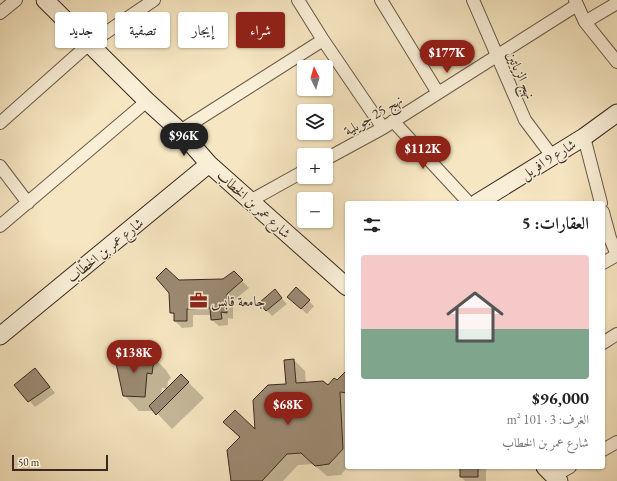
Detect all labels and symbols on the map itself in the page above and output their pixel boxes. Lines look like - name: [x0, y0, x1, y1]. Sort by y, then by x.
- pin: $177K: [419, 40, 475, 74]
- street label: نهج الزياتين: [499, 48, 539, 103]
- north arrow: [297, 60, 333, 96]
- street label: نهج 25 جويلية: [340, 90, 408, 143]
- pin: $96K: [160, 123, 208, 157]
- street label: شارع 9 افريل: [517, 135, 581, 186]
- pin: $112K: [395, 136, 451, 170]
- street label: شارع عمر بن الخطاب: [211, 166, 295, 244]
- street label: شارع عمر بن الخطّاب: [62, 213, 149, 289]
- office icon: جامعة قابس: [188, 291, 208, 311]
- place label: جامعة قابس: [211, 292, 265, 311]
- pin: $138K: [106, 340, 162, 374]
- pin: $68K: [264, 392, 312, 426]
- scale bar: [12, 453, 108, 472]

